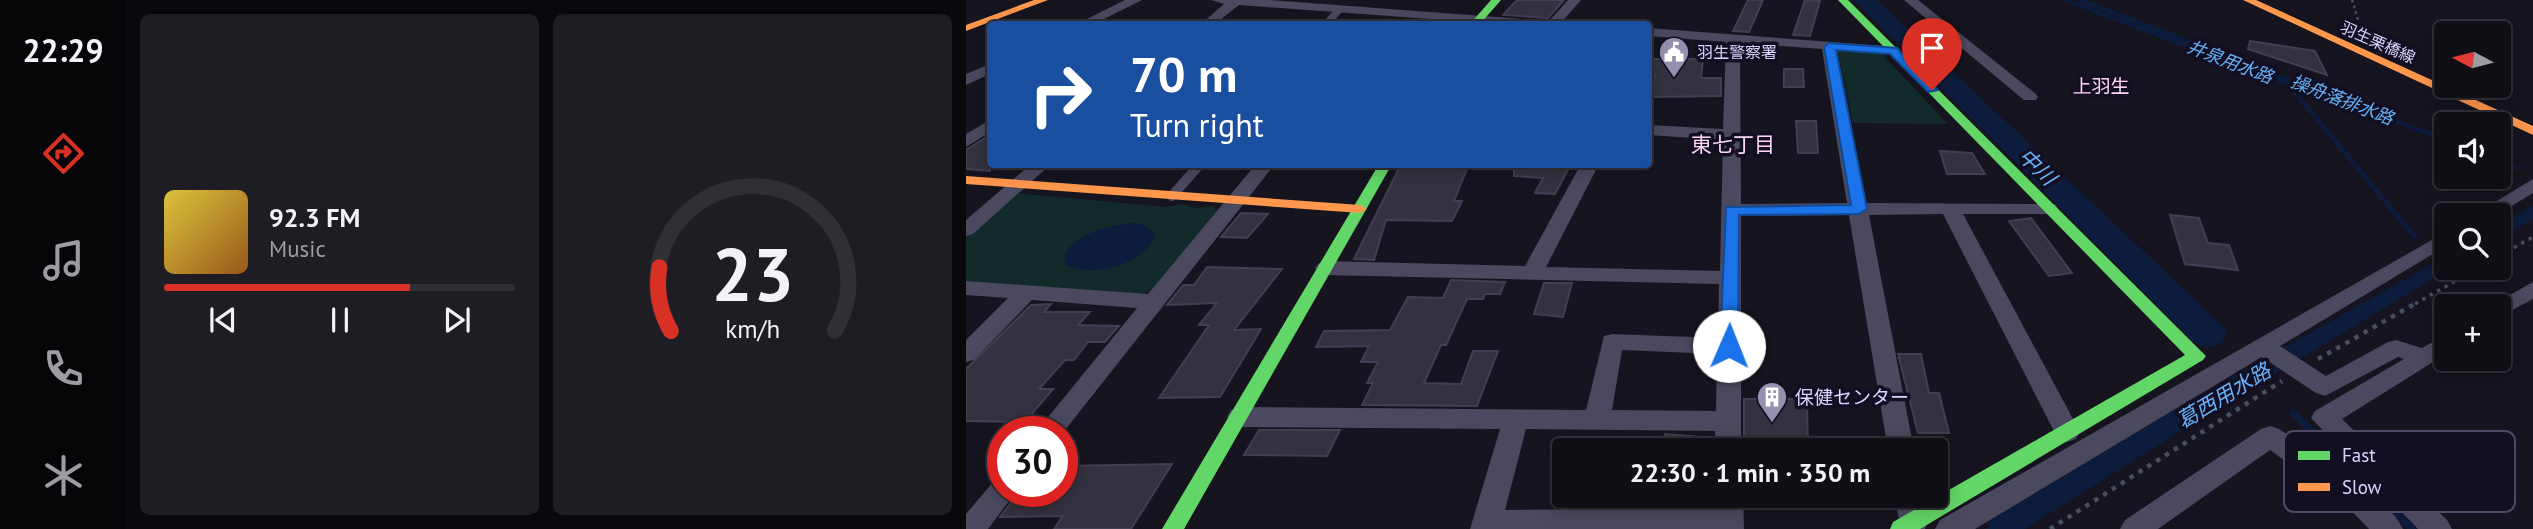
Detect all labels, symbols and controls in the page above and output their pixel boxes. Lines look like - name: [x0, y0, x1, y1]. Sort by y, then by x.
- street label: 羽生栗橋線: [2337, 17, 2419, 67]
- pin: [1902, 18, 1962, 90]
- north arrow: [2434, 21, 2511, 98]
- map controls: [2434, 21, 2511, 371]
- text: 22:29: [22, 29, 104, 71]
- icon: arrive: [1913, 29, 1951, 67]
- public building icon: 羽生警察署: [1657, 35, 1691, 79]
- water label: 井泉用水路: [2184, 35, 2278, 89]
- text: 70 m: [1130, 42, 1237, 106]
- place label: 羽生警察署: [1697, 42, 1777, 62]
- icon: right: [1015, 49, 1106, 140]
- water label: 操舟落排水路: [2288, 69, 2399, 130]
- district label: 上羽生: [2072, 74, 2130, 98]
- text: Turn right: [1130, 104, 1264, 146]
- button: sound: [2434, 112, 2511, 189]
- icon: directions: [39, 129, 88, 178]
- district label: 東七丁目: [1691, 131, 1775, 158]
- water label: 中川: [2013, 142, 2063, 192]
- text: 92.3 FM: [269, 201, 360, 234]
- button: search: [2434, 203, 2511, 280]
- text: 23: [711, 227, 794, 321]
- text: Music: [269, 234, 326, 263]
- icon: music: [39, 236, 88, 285]
- button: +: [2434, 294, 2511, 371]
- icon: previous: [204, 301, 242, 339]
- icon: pause: [321, 301, 359, 339]
- icon: next: [438, 301, 476, 339]
- position arrow: [1692, 309, 1766, 383]
- text: km/h: [725, 312, 780, 344]
- icon: phone: [39, 344, 88, 393]
- water label: 葛西用水路: [2172, 356, 2277, 434]
- building icon: 保健センター: [1755, 380, 1789, 424]
- place label: 保健センター: [1795, 385, 1909, 409]
- speed limit sign: 30: [987, 416, 1078, 507]
- legend: [2284, 431, 2515, 512]
- text: Fast: [2342, 443, 2376, 467]
- icon: climate: [39, 451, 88, 500]
- text: 22:30 · 1 min · 350 m: [1630, 456, 1870, 489]
- text: Slow: [2342, 475, 2382, 499]

